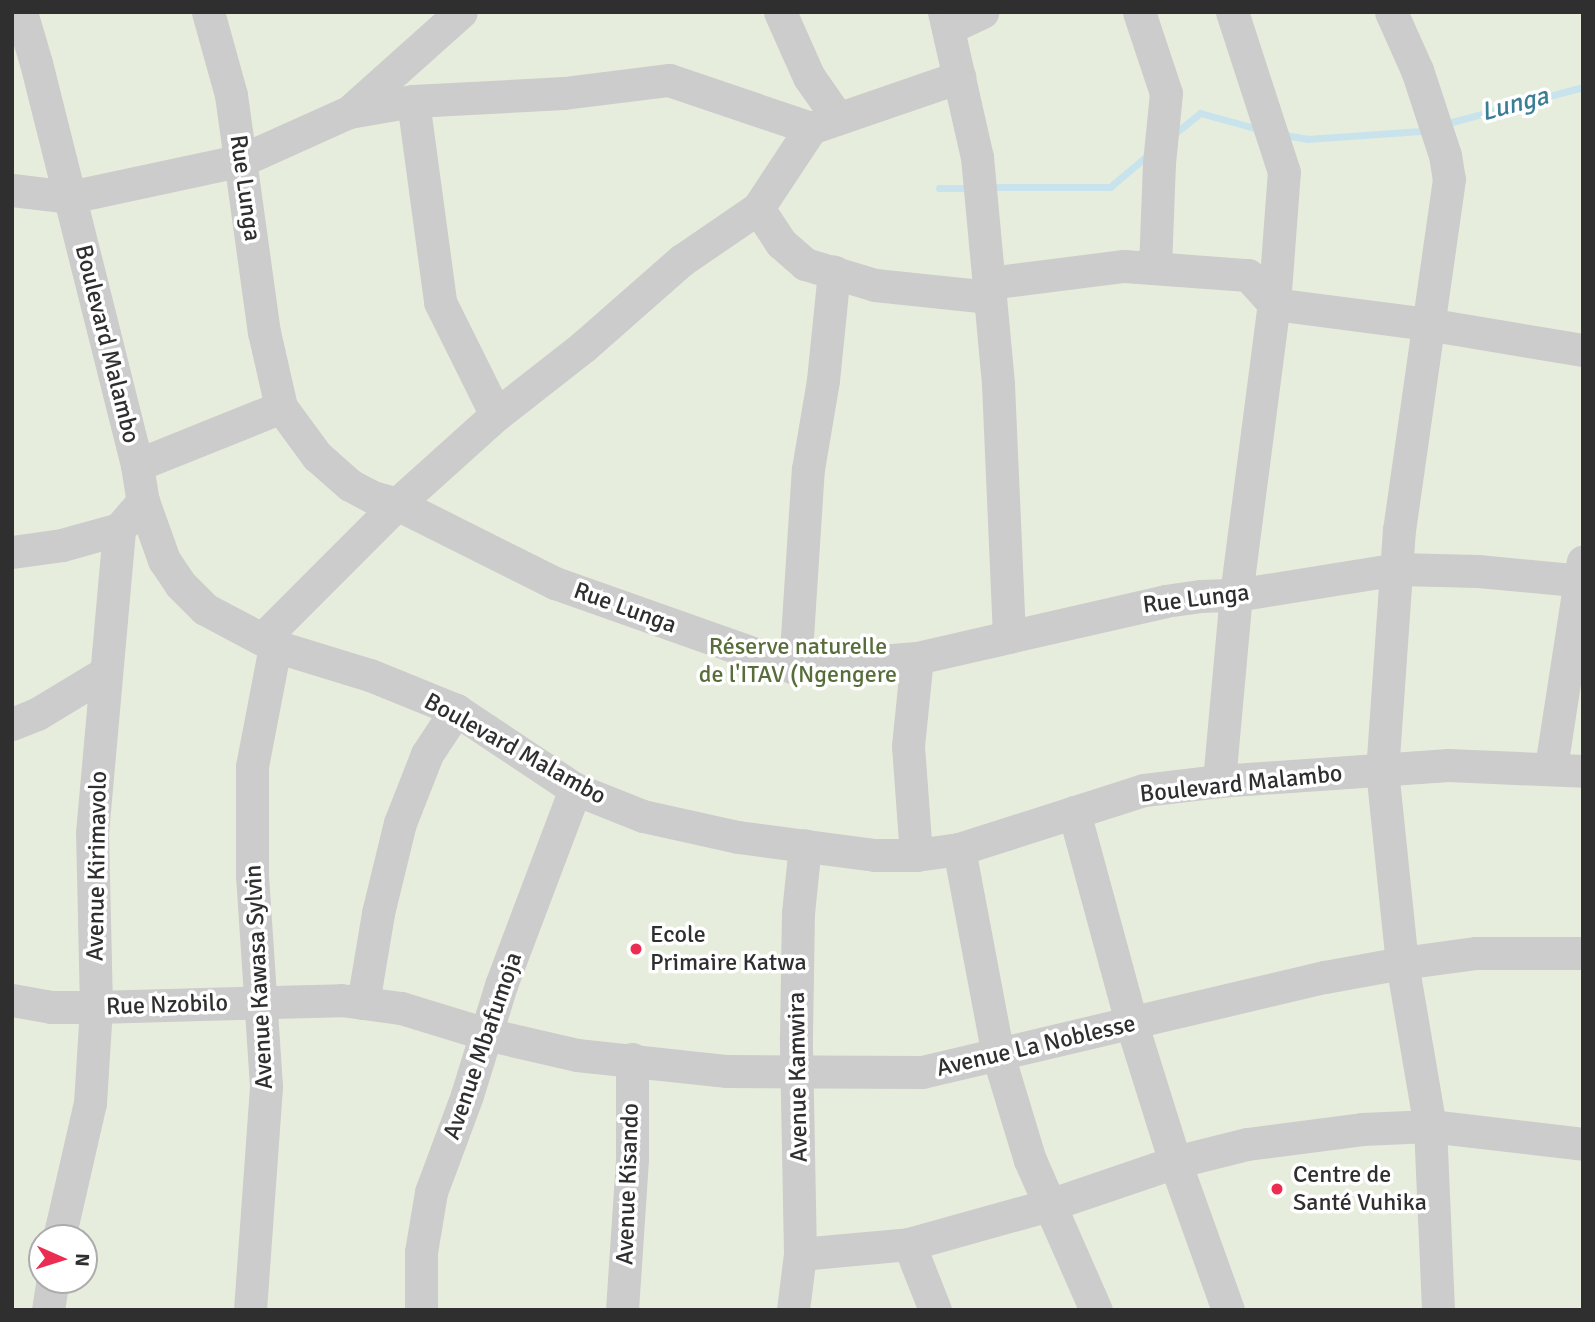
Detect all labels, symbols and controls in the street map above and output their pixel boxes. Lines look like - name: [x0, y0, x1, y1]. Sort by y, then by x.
- water label: Lunga: [1478, 81, 1552, 129]
- street label: Rue Lunga: [223, 133, 267, 243]
- street label: Boulevard Malambo: [68, 242, 146, 446]
- street label: Rue Lunga: [570, 576, 680, 640]
- street label: Rue Lunga: [1141, 578, 1251, 620]
- park label: Réserve naturelle de l'ITAV (Ngengere: [699, 633, 897, 689]
- street label: Boulevard Malambo: [419, 687, 611, 811]
- street label: Boulevard Malambo: [1138, 759, 1344, 809]
- street label: Avenue Kirimavolo: [81, 771, 113, 961]
- street label: Avenue Kawasa Sylvin: [239, 864, 279, 1090]
- place label: Ecole Primaire Katwa: [650, 921, 807, 977]
- marker: Ecole Primaire Katwa: [628, 941, 644, 957]
- street label: Avenue Mbafumoja: [437, 949, 529, 1143]
- street label: Rue Nzobilo: [106, 988, 228, 1022]
- street label: Avenue Kamwira: [782, 991, 814, 1163]
- street label: Avenue La Noblesse: [934, 1009, 1138, 1083]
- street label: Avenue Kisando: [611, 1102, 645, 1266]
- place label: Centre de Santé Vuhika: [1293, 1161, 1427, 1217]
- marker: Centre de Santé Vuhika: [1267, 1179, 1287, 1199]
- north arrow: [28, 1224, 98, 1294]
- text: N: [70, 1253, 94, 1267]

